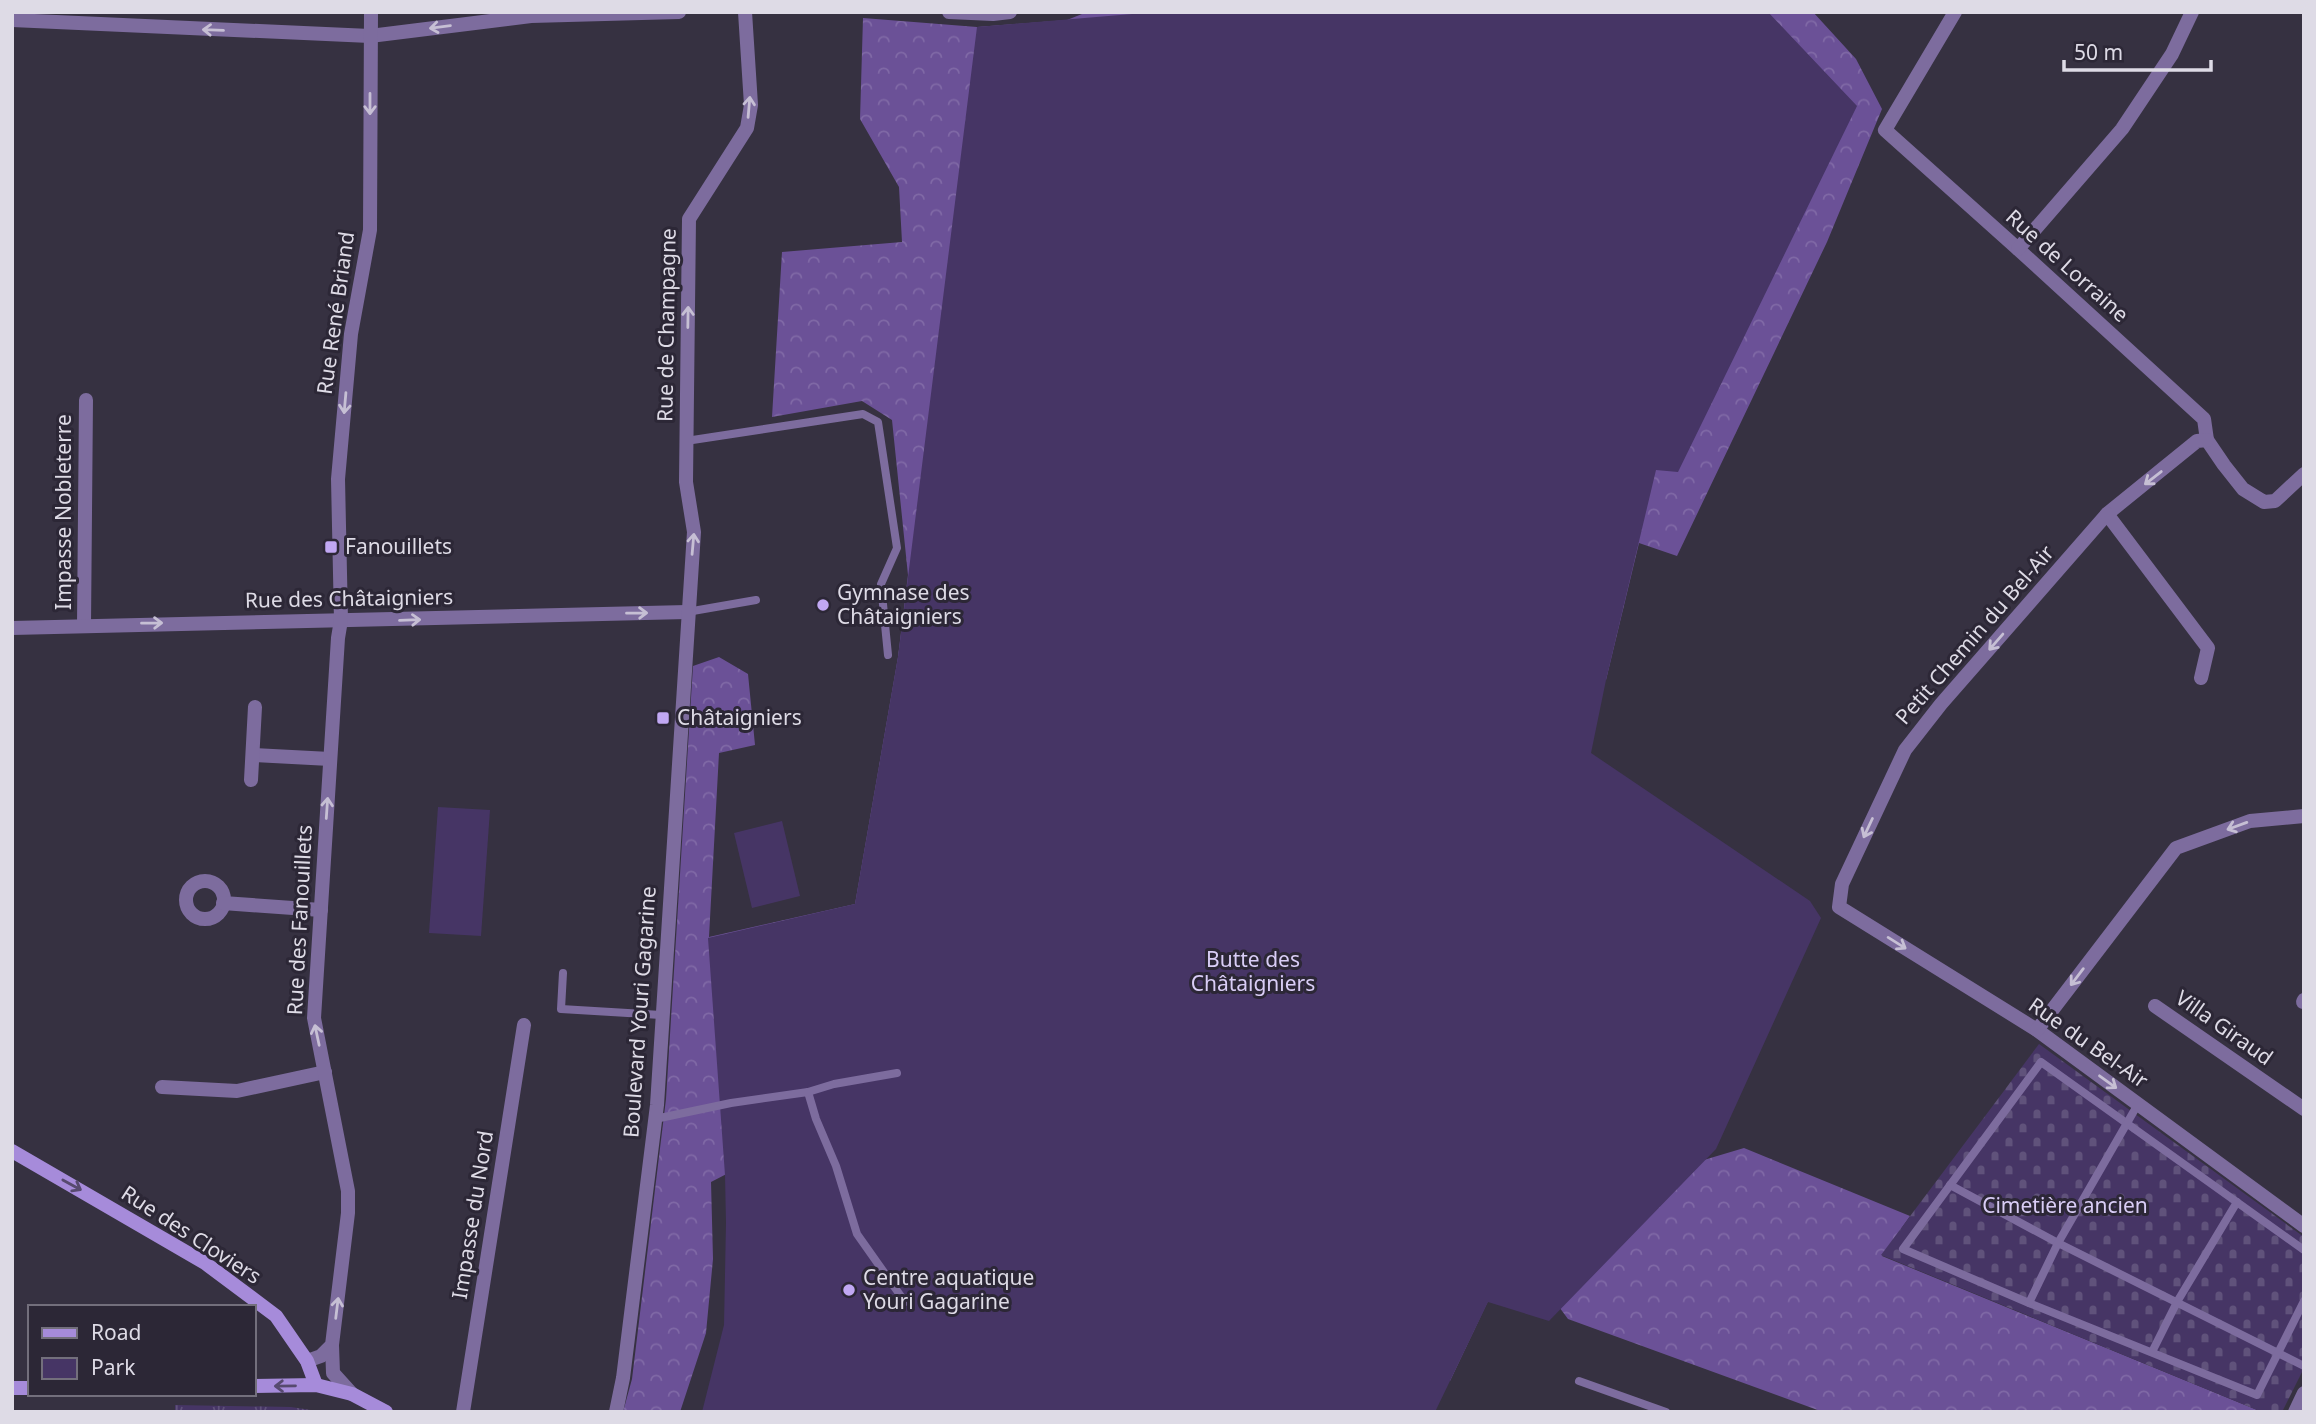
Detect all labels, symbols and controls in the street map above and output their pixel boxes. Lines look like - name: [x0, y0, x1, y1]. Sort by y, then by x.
- one-way arrow: [429, 21, 452, 34]
- one-way arrow: [202, 24, 225, 37]
- scale bar: [2064, 28, 2211, 72]
- text: 50 m: [2074, 38, 2123, 66]
- one-way arrow: [363, 92, 377, 115]
- one-way arrow: [743, 96, 756, 119]
- street label: Rue de Lorraine: [2000, 203, 2135, 328]
- street label: Rue de Champagne: [650, 228, 682, 422]
- street label: Rue René Briand: [310, 230, 360, 396]
- one-way arrow: [681, 306, 695, 329]
- one-way arrow: [338, 391, 351, 414]
- street label: Impasse Nobleterre: [49, 414, 77, 610]
- one-way arrow: [2144, 471, 2162, 486]
- place label: Fanouillets: [345, 532, 452, 560]
- one-way arrow: [686, 534, 699, 556]
- marker: Fanouillets: [323, 539, 339, 555]
- street label: Petit Chemin du Bel-Air: [1889, 539, 2060, 730]
- place label: Gymnase des Châtaigniers: [837, 578, 970, 630]
- street label: Rue des Châtaigniers: [245, 582, 453, 614]
- marker: Gymnase des Châtaigniers: [815, 597, 831, 613]
- one-way arrow: [625, 607, 648, 620]
- one-way arrow: [398, 613, 421, 626]
- one-way arrow: [141, 617, 164, 630]
- one-way arrow: [1988, 633, 2004, 651]
- place label: Châtaigniers: [677, 703, 802, 731]
- marker: Châtaigniers: [655, 710, 671, 726]
- one-way arrow: [321, 798, 334, 820]
- one-way arrow: [1861, 817, 1875, 838]
- one-way arrow: [2226, 820, 2248, 833]
- street label: Rue des Fanouillets: [280, 824, 318, 1016]
- street label: Boulevard Youri Gagarine: [616, 885, 662, 1139]
- one-way arrow: [1887, 936, 1907, 950]
- park label: Butte des Châtaigniers: [1191, 945, 1315, 997]
- one-way arrow: [2070, 967, 2084, 986]
- street label: Villa Giraud: [2170, 983, 2279, 1071]
- street label: Rue du Bel-Air: [2023, 991, 2154, 1094]
- one-way arrow: [310, 1024, 324, 1047]
- one-way arrow: [2098, 1074, 2116, 1089]
- street label: Impasse du Nord: [445, 1129, 499, 1301]
- one-way arrow: [61, 1178, 81, 1192]
- street label: Rue des Cloviers: [116, 1179, 267, 1290]
- park label: Cimetière ancien: [1982, 1191, 2148, 1219]
- place label: Centre aquatique Youri Gagarine: [863, 1263, 1034, 1315]
- marker: Centre aquatique Youri Gagarine: [841, 1282, 857, 1298]
- one-way arrow: [330, 1297, 343, 1320]
- legend: [28, 1305, 256, 1396]
- text: Road: [91, 1318, 141, 1346]
- text: Park: [91, 1353, 136, 1381]
- one-way arrow: [273, 1379, 296, 1393]

